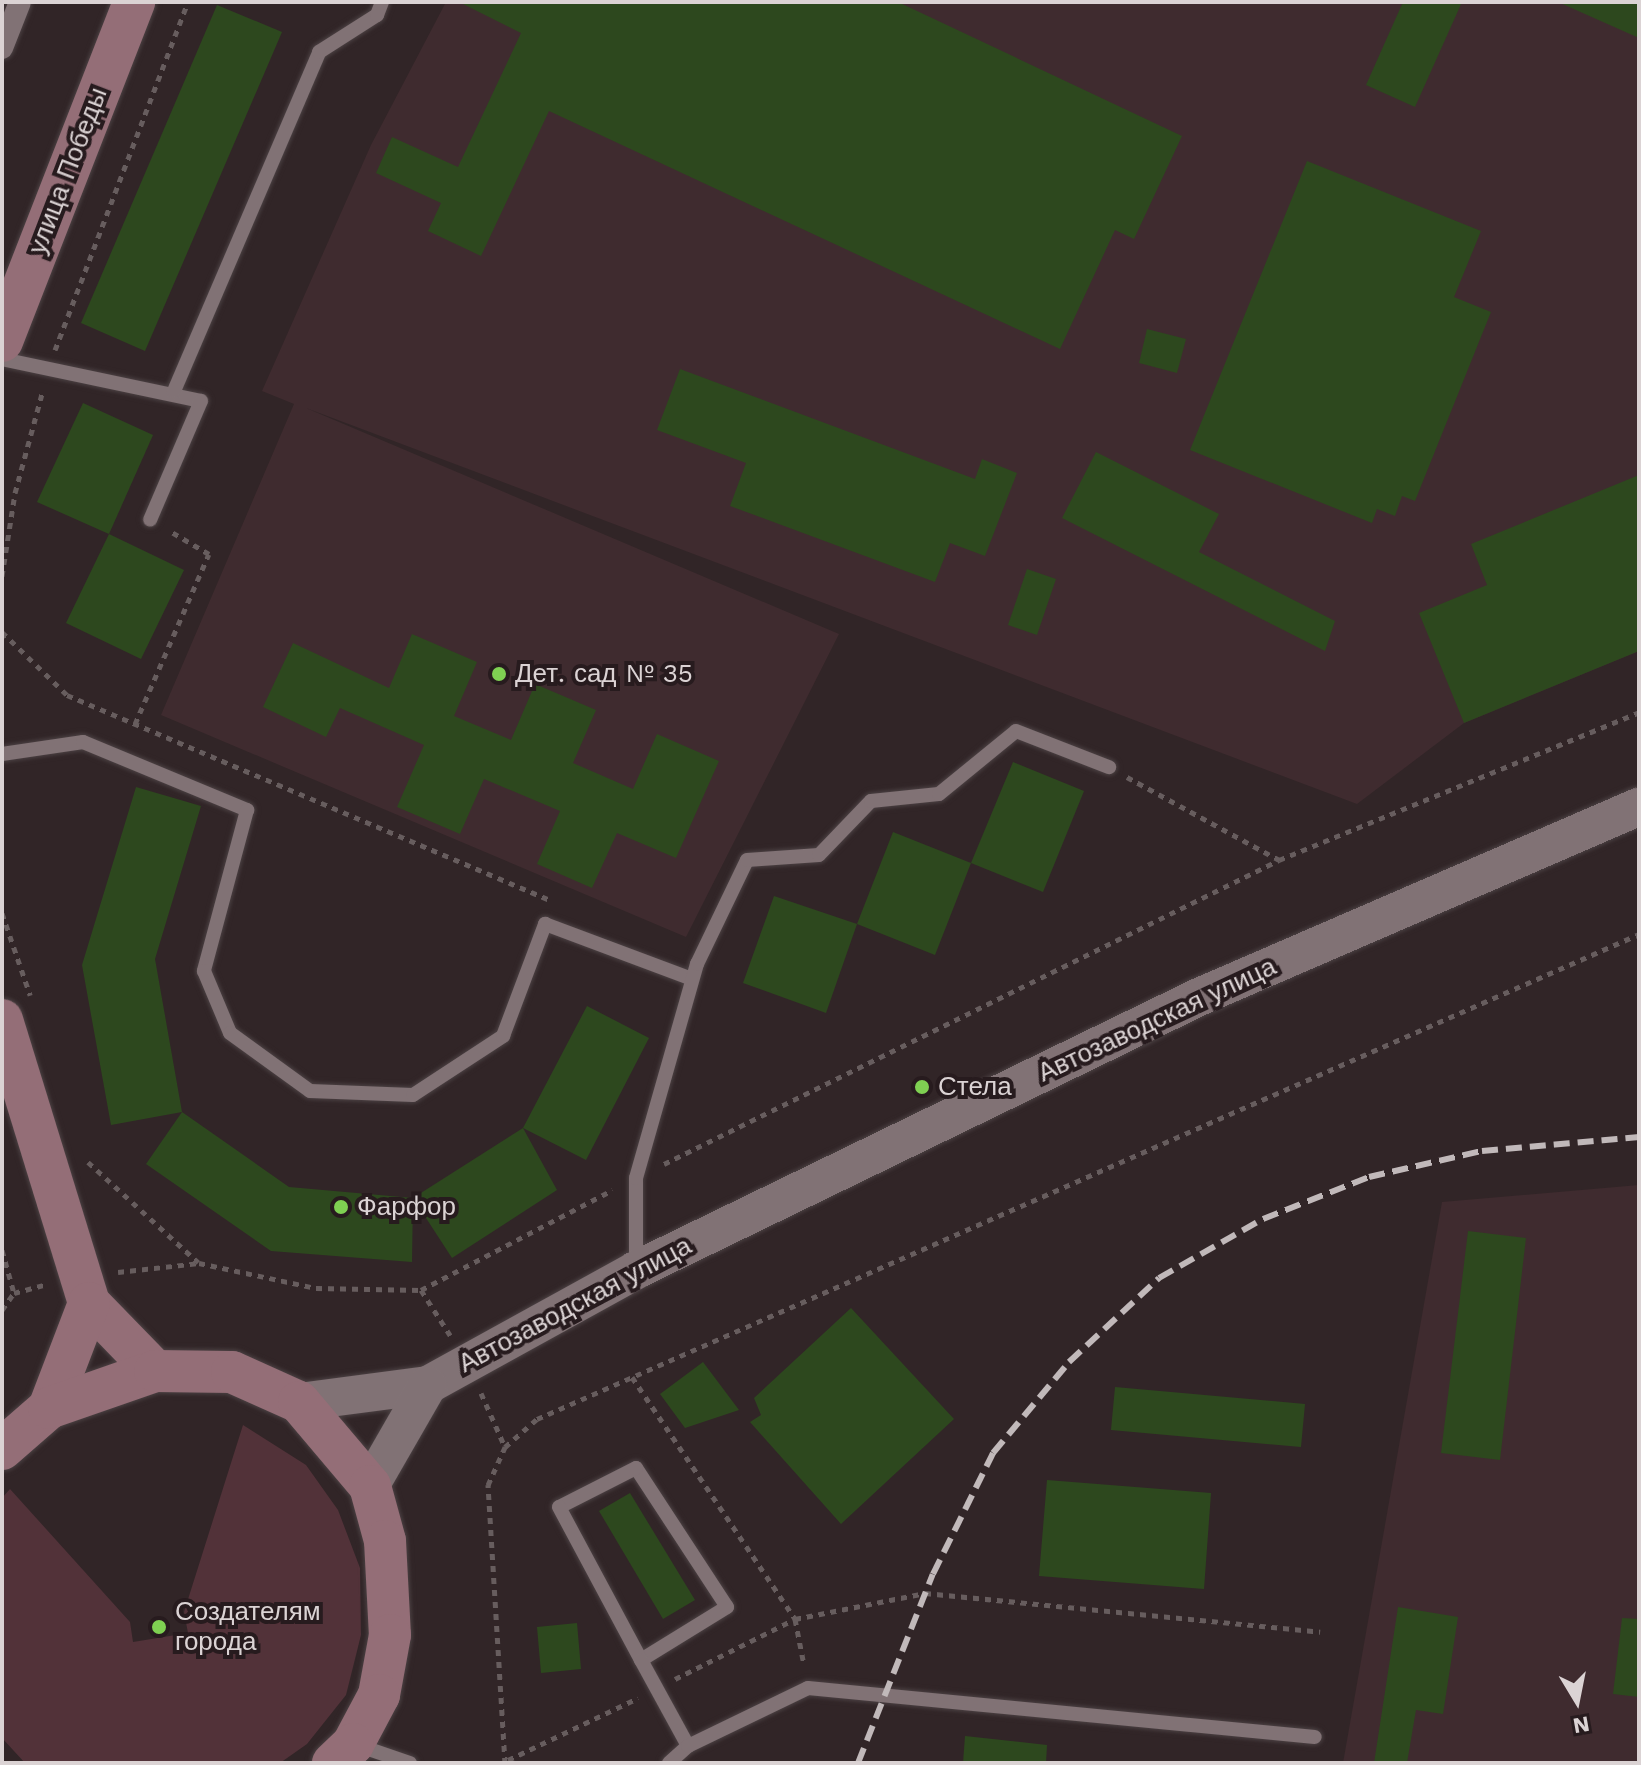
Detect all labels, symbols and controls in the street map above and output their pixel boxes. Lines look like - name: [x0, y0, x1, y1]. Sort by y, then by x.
- street label: улица Победы: [22, 83, 114, 259]
- place label: Дет. сад № 35: [515, 658, 693, 690]
- marker: Дет. сад № 35: [490, 665, 508, 683]
- street label: Автозаводская улица: [1033, 951, 1281, 1089]
- place label: Стела: [938, 1071, 1012, 1103]
- marker: Стела: [913, 1078, 931, 1096]
- place label: Фарфор: [357, 1191, 456, 1223]
- marker: Фарфор: [332, 1198, 350, 1216]
- street label: Автозаводская улица: [453, 1230, 697, 1380]
- place label: Создателям города: [175, 1596, 321, 1658]
- marker: Создателям города: [150, 1618, 168, 1636]
- north arrow: [1537, 1661, 1617, 1741]
- text: N: [1571, 1711, 1591, 1739]

